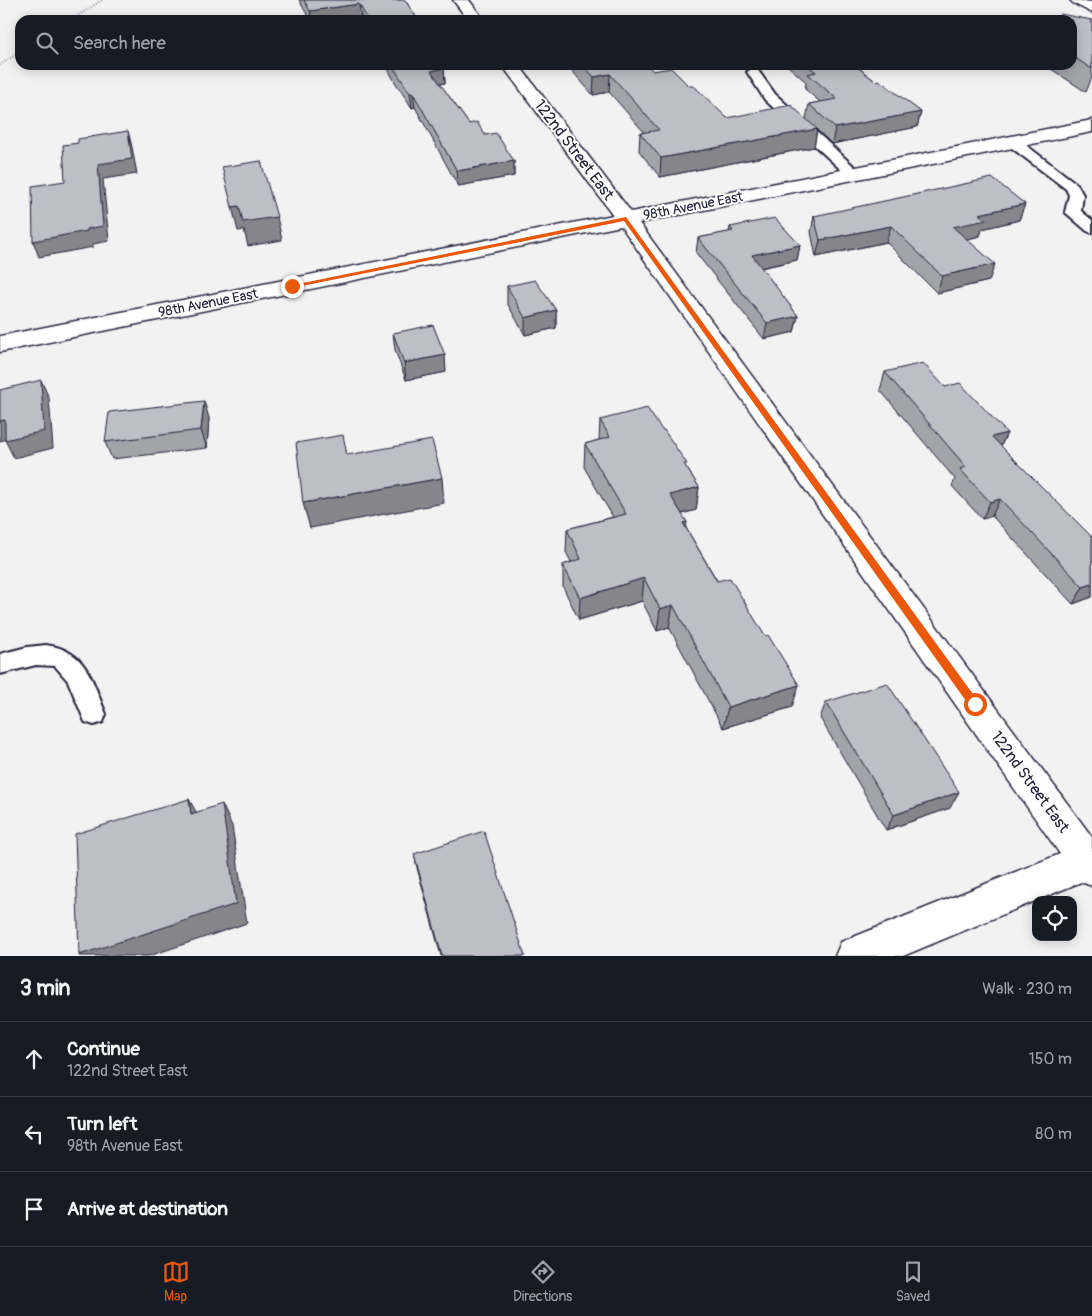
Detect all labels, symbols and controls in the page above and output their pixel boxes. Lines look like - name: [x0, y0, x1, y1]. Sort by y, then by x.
- search box: [15, 15, 1077, 70]
- icon: search: [33, 29, 61, 57]
- text: Search here: [73, 31, 166, 55]
- street label: 122nd Street East: [530, 96, 619, 205]
- street label: 98th Avenue East: [642, 188, 745, 224]
- route end: [281, 275, 304, 298]
- street label: 98th Avenue East: [157, 285, 260, 321]
- route start: [964, 693, 987, 716]
- street label: 122nd Street East: [986, 727, 1074, 837]
- map controls: [1032, 896, 1077, 941]
- button: locate: [1032, 896, 1077, 941]
- text: 3 min: [20, 975, 70, 1002]
- text: Walk · 230 m: [982, 979, 1072, 999]
- text: Continue: [67, 1037, 140, 1061]
- icon: ahead: [20, 1045, 48, 1073]
- text: 150 m: [1028, 1049, 1072, 1069]
- text: 122nd Street East: [67, 1061, 188, 1081]
- text: Turn left: [67, 1112, 137, 1136]
- icon: left: [20, 1120, 48, 1148]
- text: 80 m: [1035, 1124, 1072, 1144]
- text: 98th Avenue East: [67, 1136, 183, 1156]
- icon: arrive: [20, 1195, 48, 1223]
- text: Arrive at destination: [67, 1197, 228, 1221]
- tab: Map: [162, 1258, 190, 1305]
- tab: Directions: [513, 1258, 572, 1305]
- tab: Saved: [896, 1258, 930, 1305]

